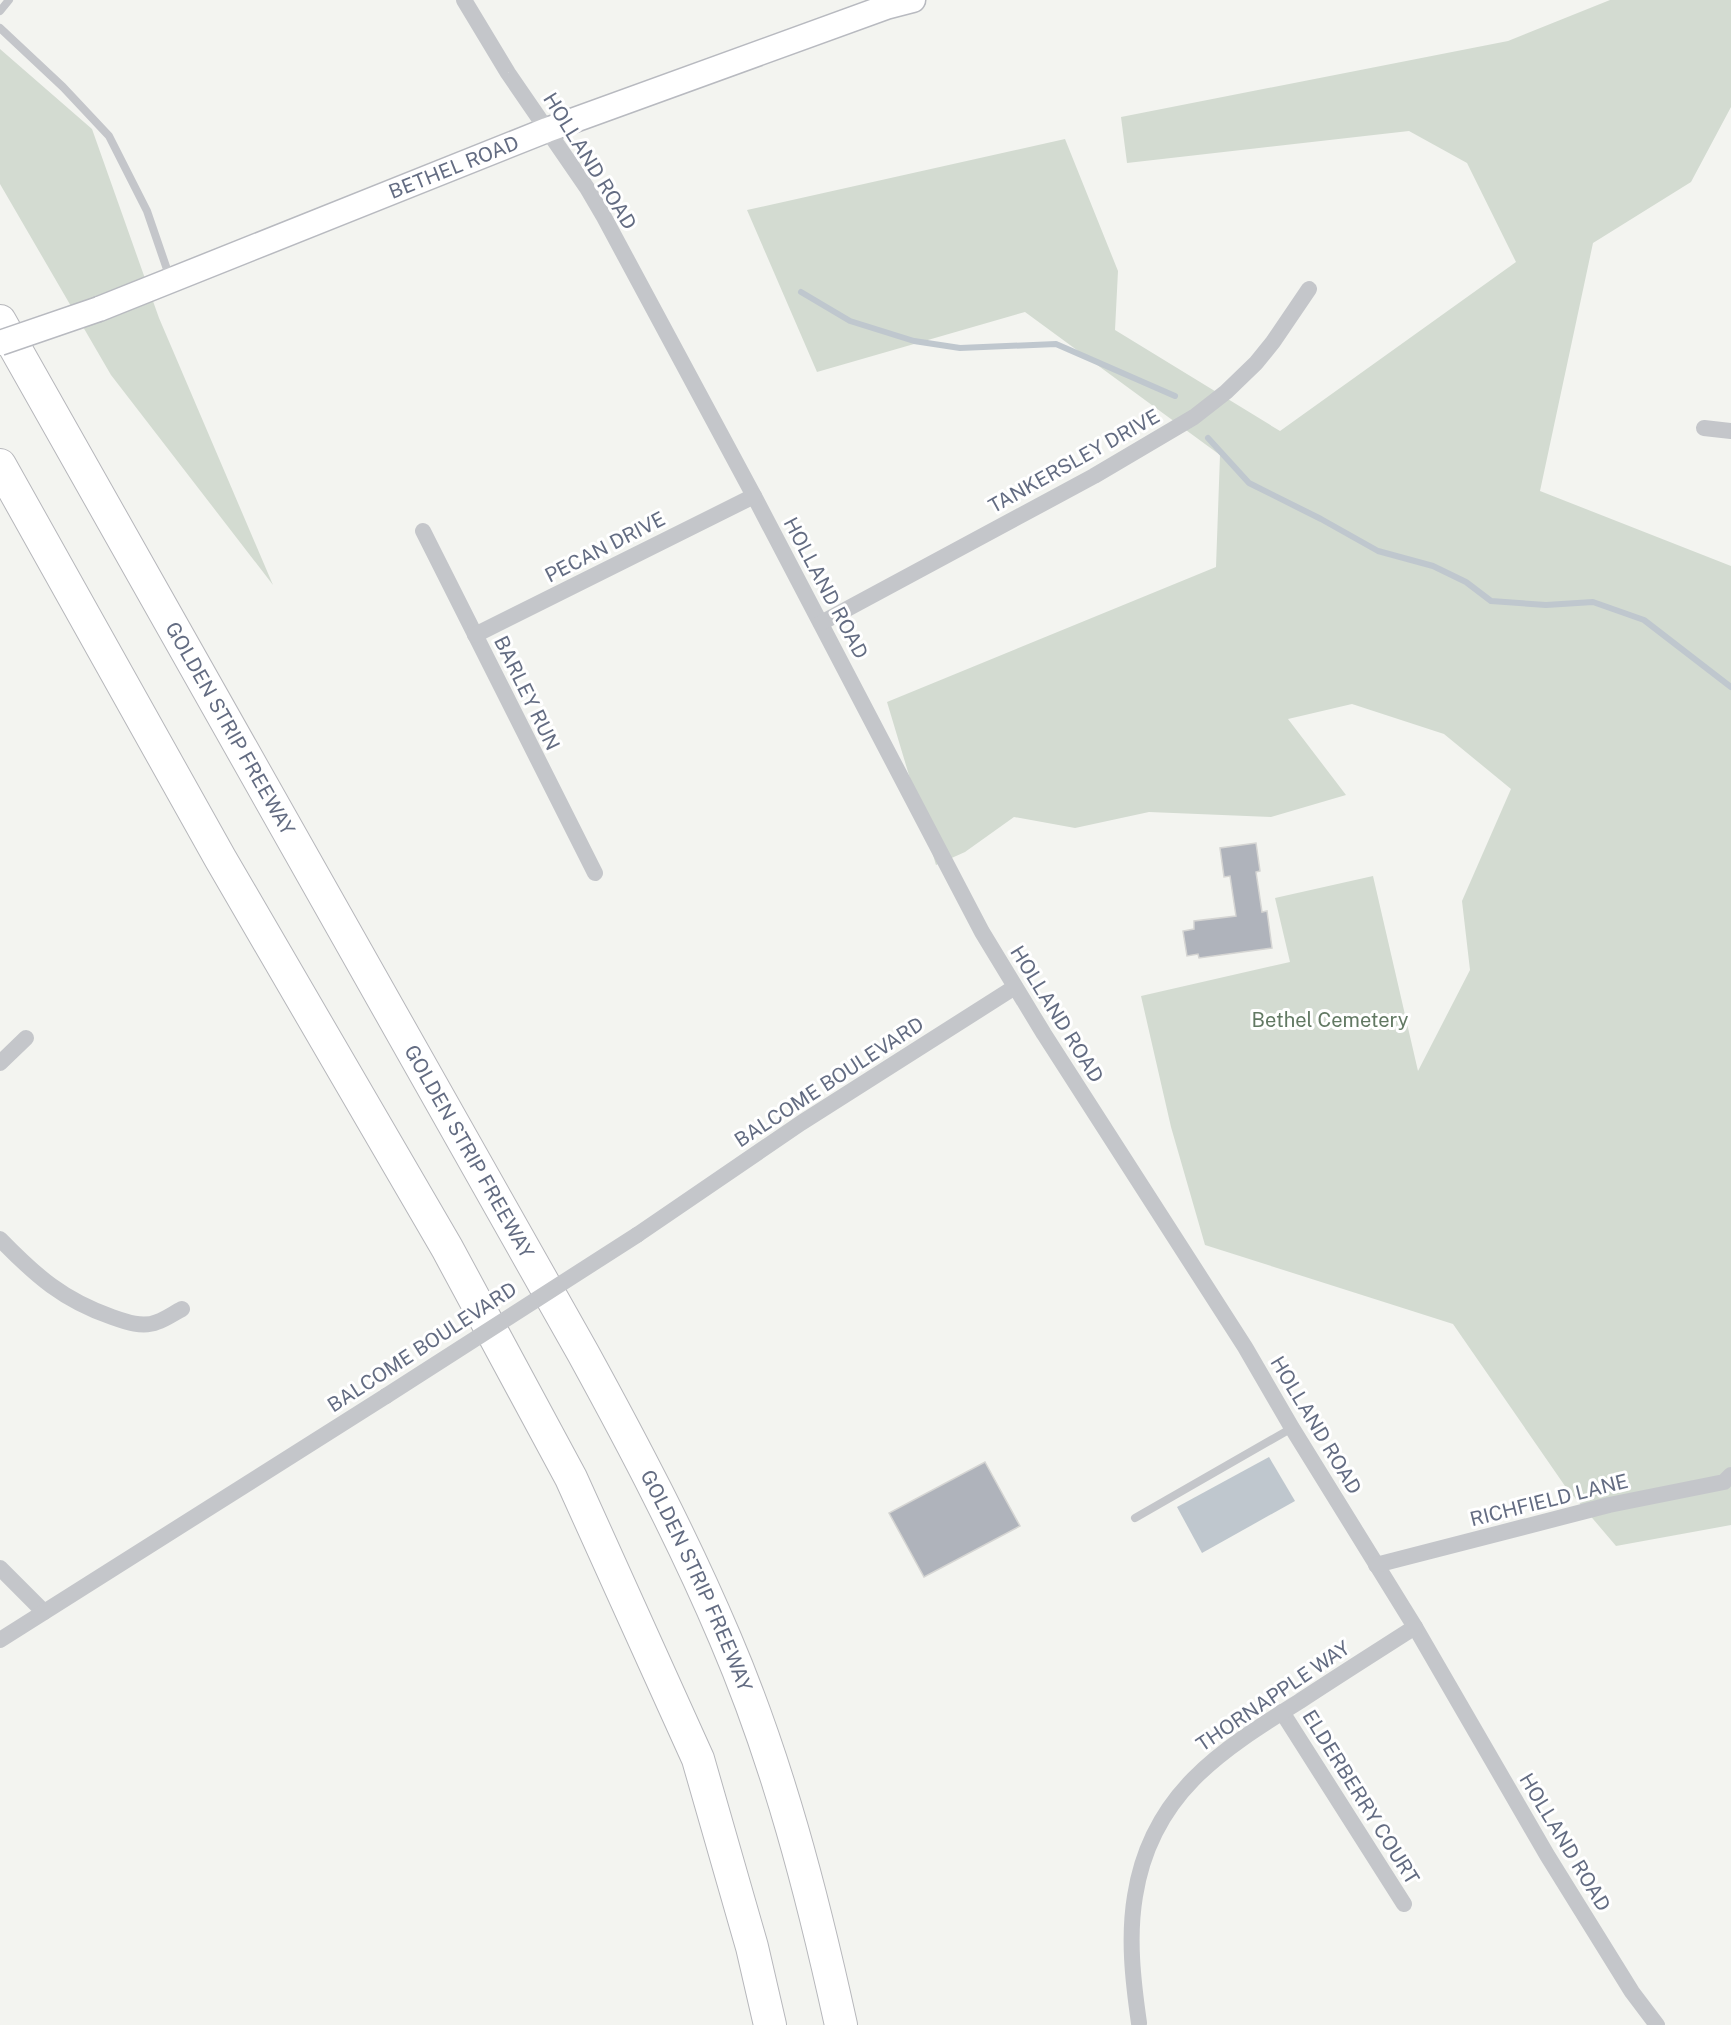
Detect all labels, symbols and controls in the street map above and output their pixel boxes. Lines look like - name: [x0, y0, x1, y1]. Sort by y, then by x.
- street label: HOLLAND ROAD: [538, 88, 642, 234]
- street label: BETHEL ROAD: [385, 131, 522, 204]
- street label: TANKERSLEY DRIVE: [984, 404, 1164, 518]
- street label: PECAN DRIVE: [541, 506, 669, 588]
- street label: HOLLAND ROAD: [779, 513, 873, 663]
- street label: GOLDEN STRIP FREEWAY: [160, 618, 300, 839]
- street label: BARLEY RUN: [489, 632, 565, 754]
- street label: HOLLAND ROAD: [1005, 941, 1109, 1087]
- park label: Bethel Cemetery: [1252, 1008, 1409, 1032]
- street label: BALCOME BOULEVARD: [730, 1012, 928, 1152]
- street label: GOLDEN STRIP FREEWAY: [399, 1041, 539, 1263]
- street label: BALCOME BOULEVARD: [323, 1277, 521, 1417]
- street label: HOLLAND ROAD: [1265, 1352, 1367, 1498]
- street label: GOLDEN STRIP FREEWAY: [636, 1466, 757, 1695]
- street label: RICHFIELD LANE: [1467, 1469, 1631, 1531]
- street label: THORNAPPLE WAY: [1192, 1636, 1354, 1756]
- street label: ELDERBERRY COURT: [1298, 1705, 1425, 1889]
- street label: HOLLAND ROAD: [1514, 1769, 1616, 1915]

